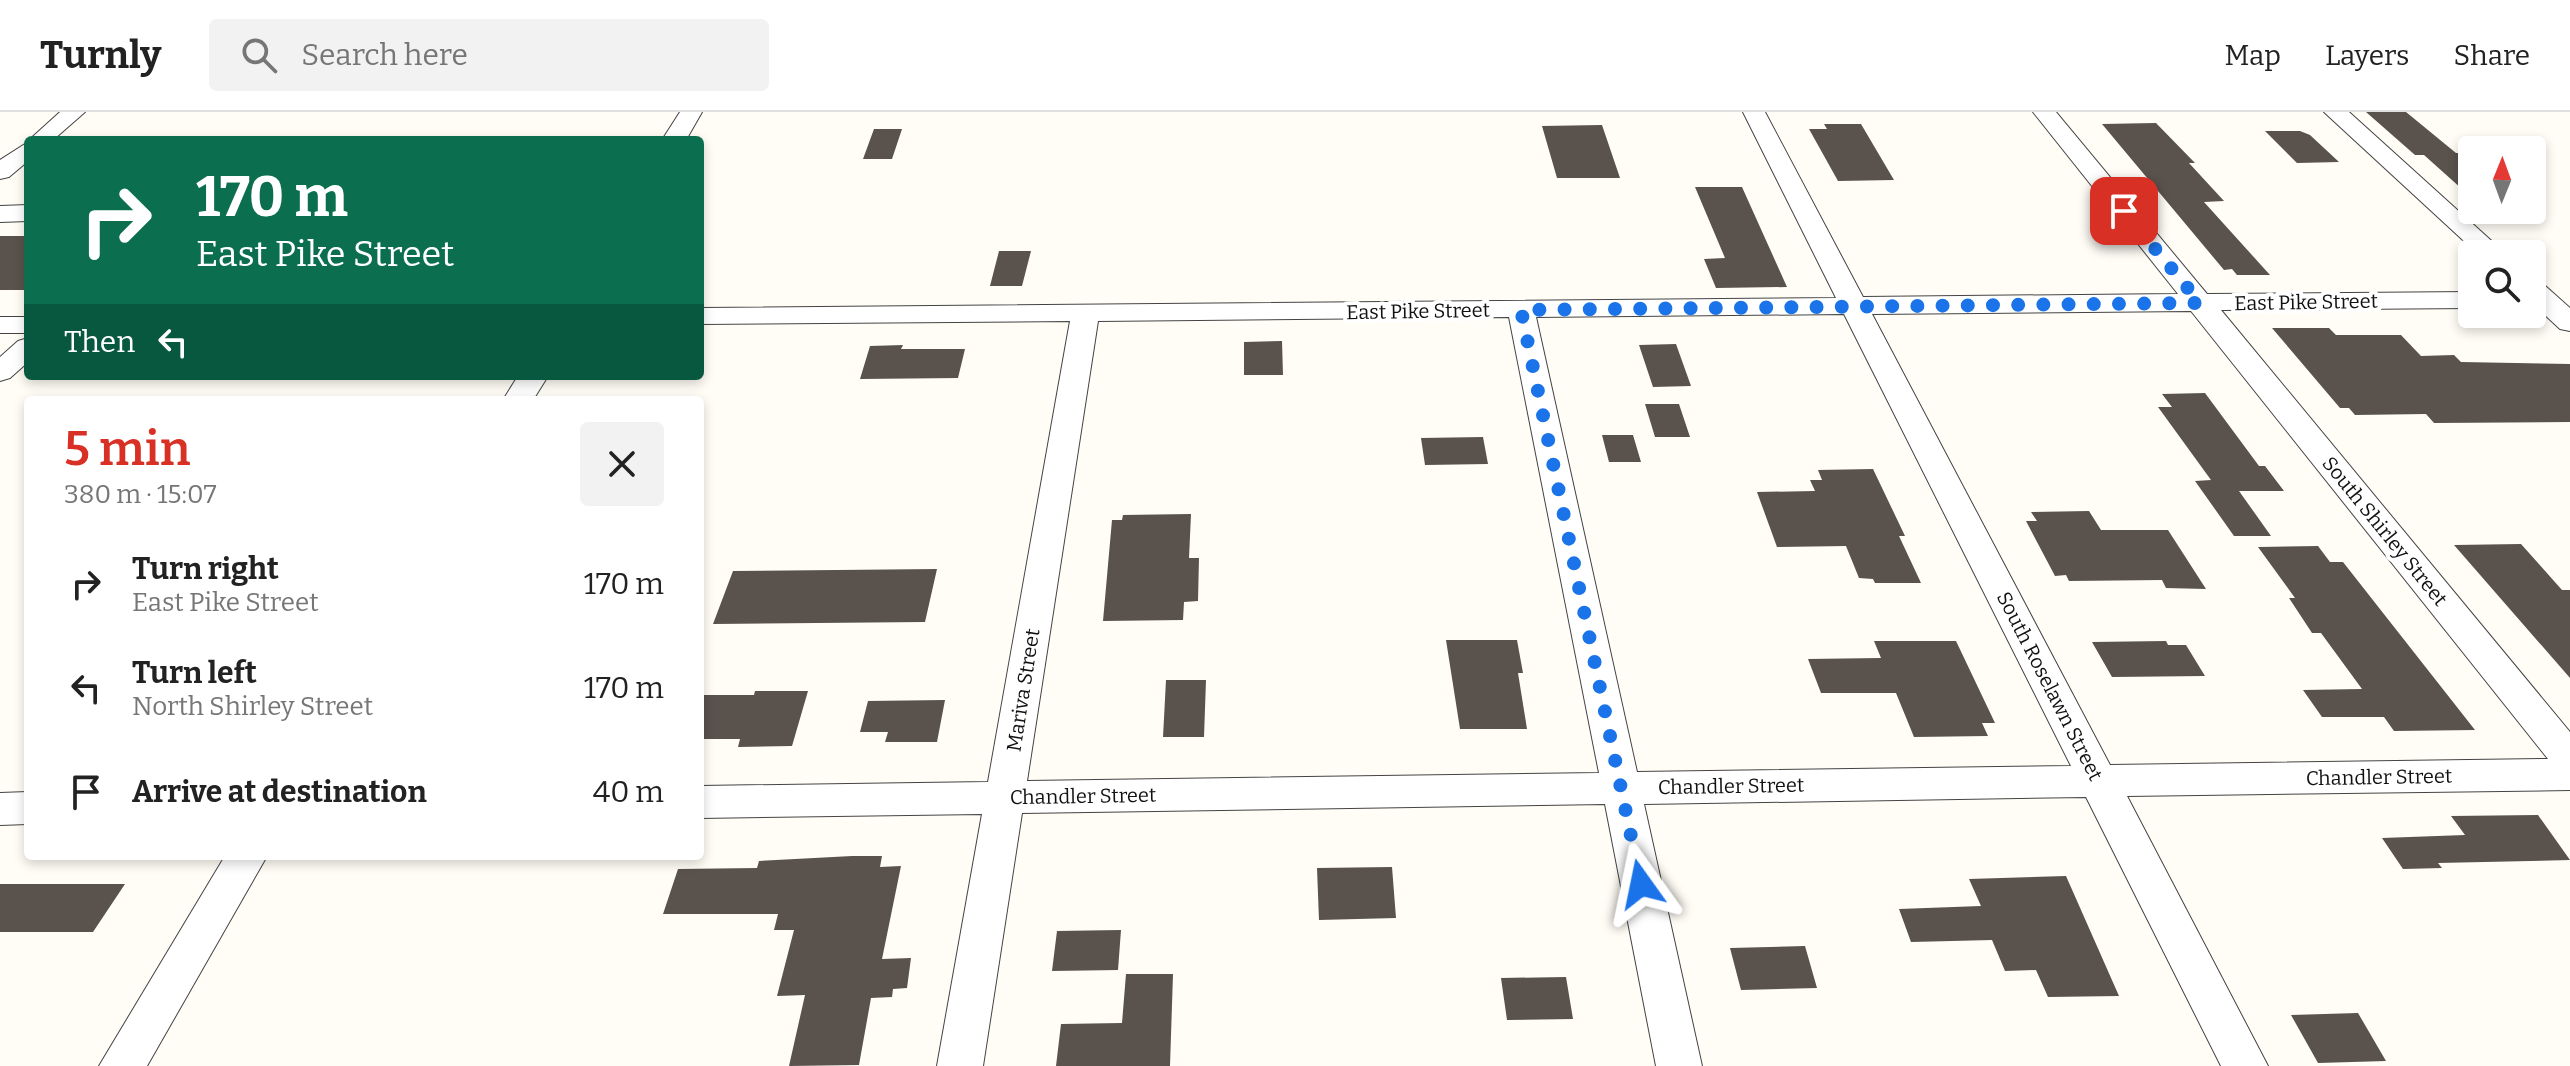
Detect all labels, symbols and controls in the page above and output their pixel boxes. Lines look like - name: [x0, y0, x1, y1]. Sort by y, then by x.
- search box: [209, 19, 769, 91]
- text: Turnly: [40, 32, 161, 78]
- icon: search: [237, 33, 281, 77]
- text: Search here: [301, 37, 468, 73]
- text: Map: [2224, 39, 2281, 72]
- text: Layers: [2325, 39, 2409, 72]
- text: Share: [2453, 39, 2530, 72]
- north arrow: [2458, 136, 2546, 224]
- map controls: [2458, 136, 2546, 328]
- text: 170 m: [196, 164, 348, 231]
- icon: right: [64, 168, 168, 272]
- pin: [2090, 177, 2158, 245]
- icon: arrive: [2102, 189, 2146, 233]
- text: East Pike Street: [196, 232, 454, 276]
- button: search: [2458, 240, 2546, 328]
- street label: East Pike Street: [2234, 289, 2378, 315]
- street label: East Pike Street: [1346, 298, 1490, 324]
- icon: left: [151, 320, 195, 364]
- text: Then: [64, 324, 135, 360]
- text: 5 min: [64, 420, 190, 478]
- button: close: [580, 422, 664, 506]
- street label: South Shirley Street: [2317, 451, 2453, 611]
- text: 380 m · 15:07: [64, 479, 217, 510]
- text: Turn right: [132, 551, 279, 587]
- icon: right: [64, 562, 108, 606]
- text: 170 m: [584, 566, 664, 602]
- text: East Pike Street: [132, 587, 319, 618]
- street label: South Roselawn Street: [1992, 588, 2108, 784]
- street label: Mariva Street: [1001, 627, 1045, 753]
- text: Turn left: [132, 655, 257, 691]
- icon: left: [64, 666, 108, 710]
- text: 170 m: [584, 670, 664, 706]
- text: North Shirley Street: [132, 691, 373, 722]
- street label: Chandler Street: [2306, 764, 2452, 790]
- icon: arrive: [64, 770, 108, 814]
- street label: Chandler Street: [1658, 773, 1804, 799]
- text: Arrive at destination: [132, 774, 427, 810]
- text: 40 m: [593, 774, 664, 810]
- street label: Chandler Street: [1010, 783, 1156, 809]
- position arrow: [1599, 842, 1683, 926]

